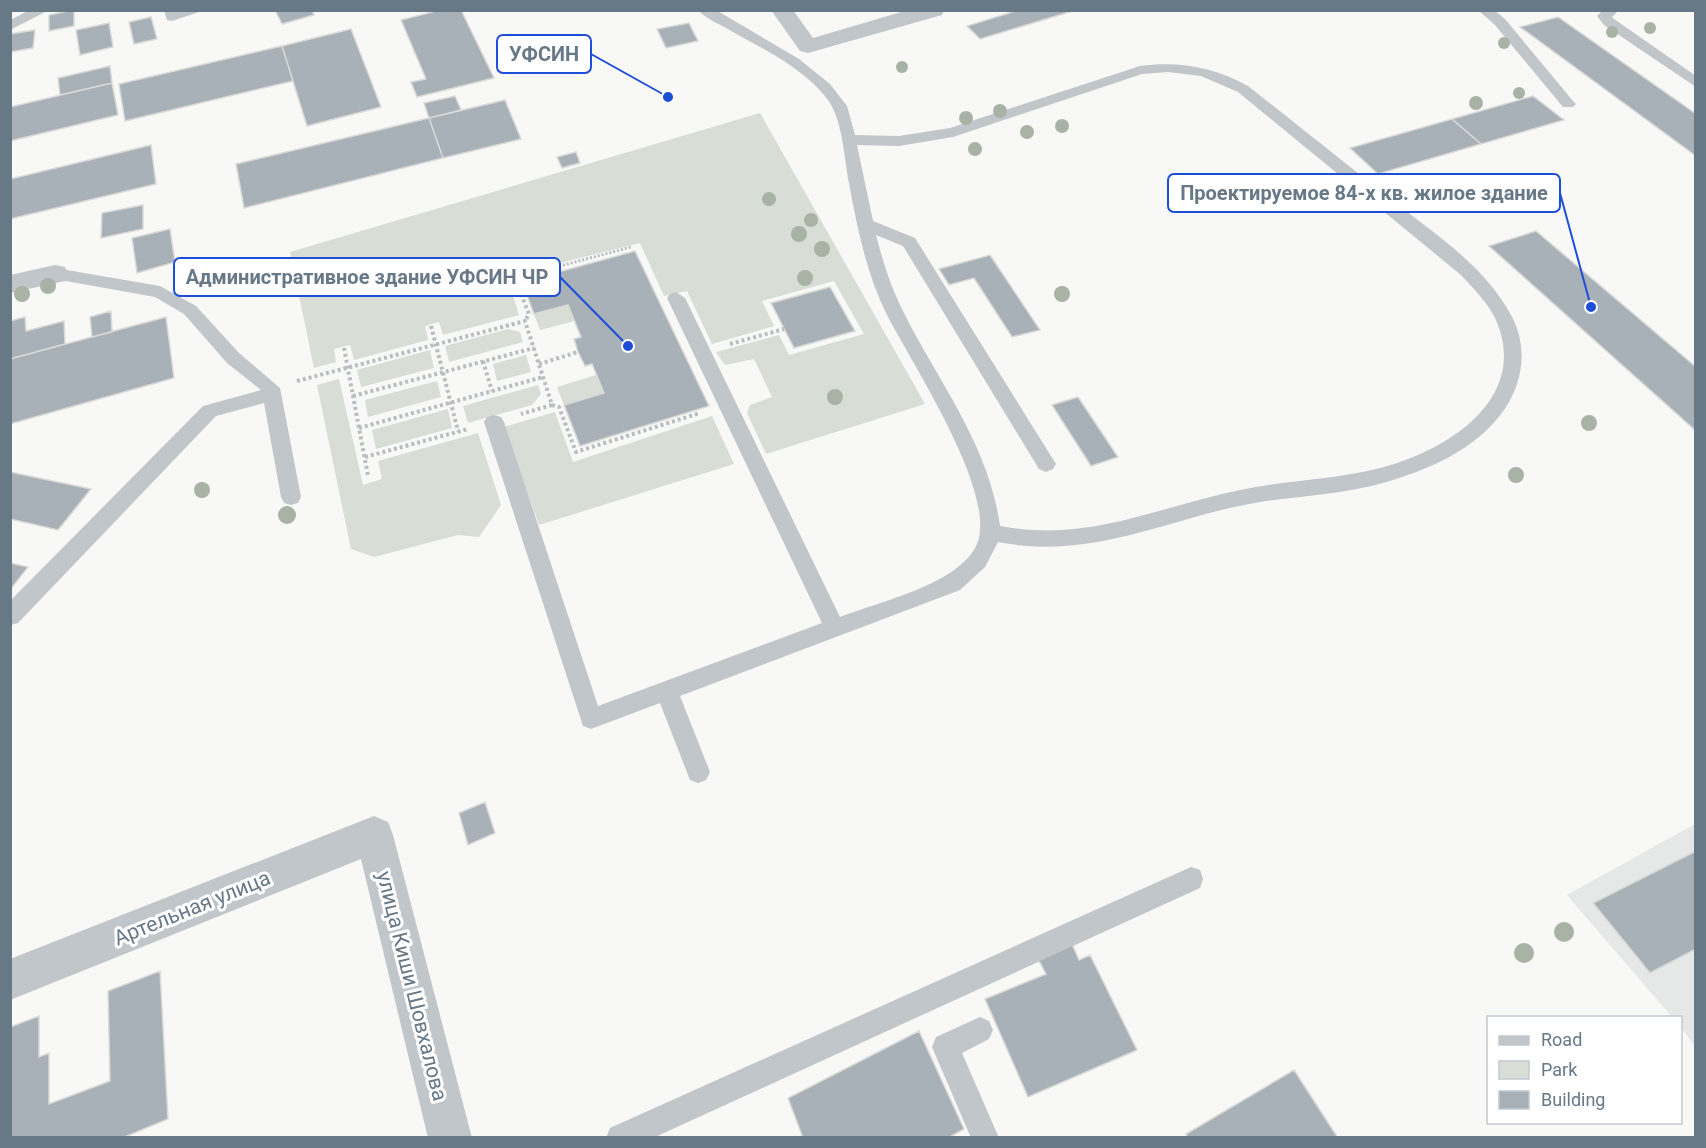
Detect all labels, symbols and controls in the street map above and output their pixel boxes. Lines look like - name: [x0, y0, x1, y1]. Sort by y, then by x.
- callout: УФСИН: [497, 35, 591, 73]
- text: УФСИН: [509, 42, 579, 66]
- callout: Проектируемое 84-х кв. жилое здание: [1168, 174, 1560, 212]
- text: Проектируемое 84-х кв. жилое здание: [1180, 181, 1548, 205]
- callout: Административное здание УФСИН ЧР: [174, 258, 560, 296]
- text: Административное здание УФСИН ЧР: [186, 265, 548, 289]
- street label: Артельная улица: [110, 866, 274, 950]
- street label: улица Киши Шовхалова: [372, 869, 452, 1103]
- legend: [1487, 1016, 1682, 1124]
- text: Road: [1541, 1029, 1582, 1050]
- text: Park: [1541, 1059, 1578, 1080]
- text: Building: [1541, 1089, 1605, 1110]

